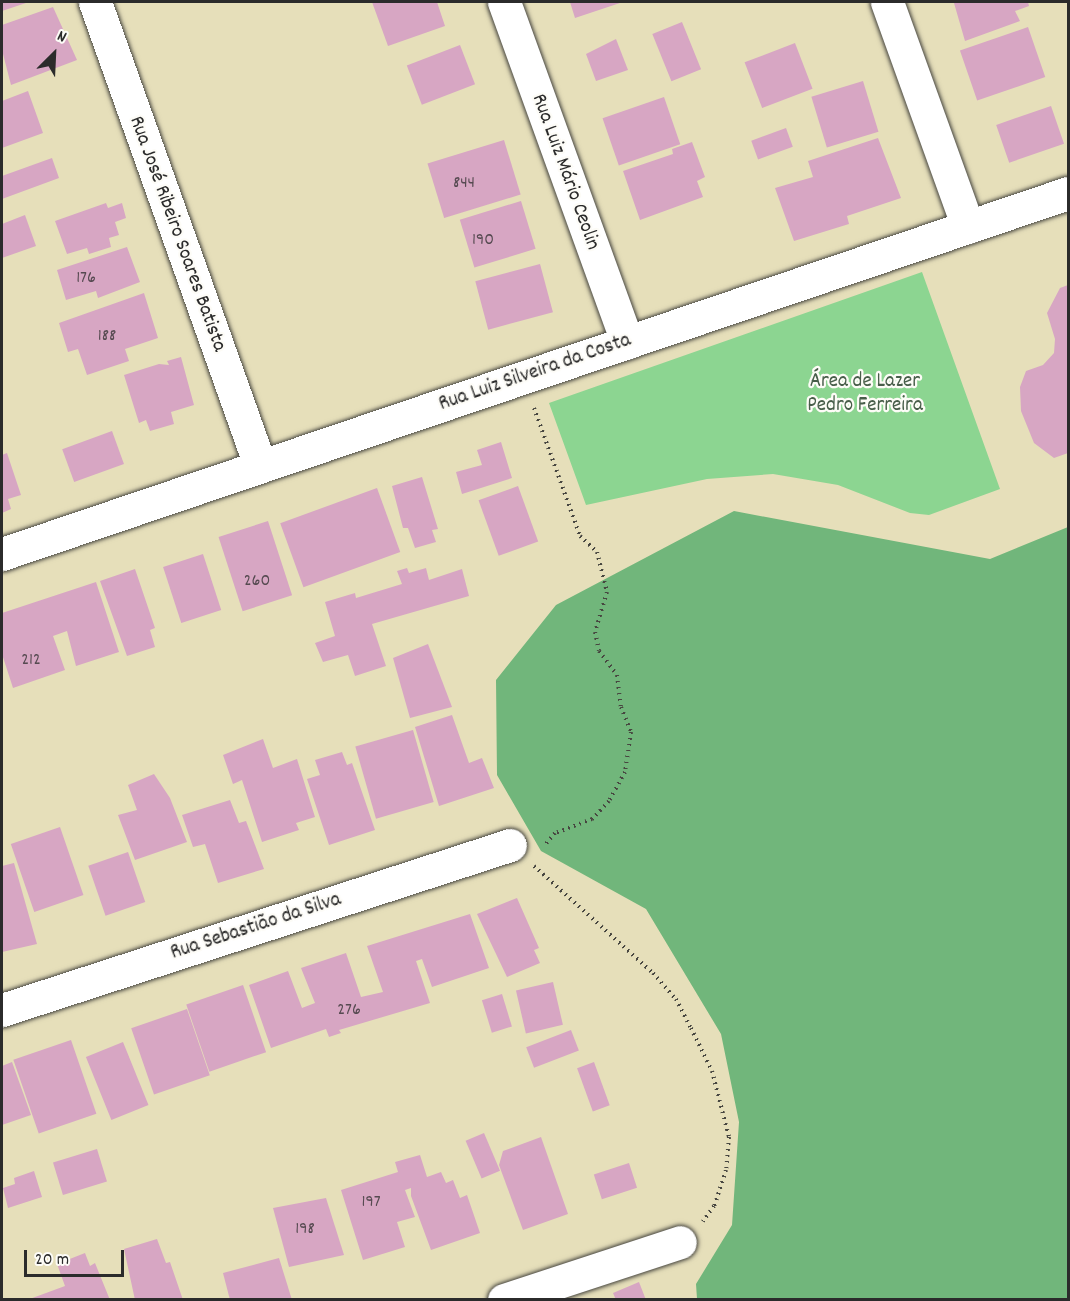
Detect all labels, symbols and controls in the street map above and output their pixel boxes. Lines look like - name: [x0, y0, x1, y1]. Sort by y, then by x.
- north arrow: [24, 24, 84, 84]
- text: N: [53, 25, 70, 49]
- street label: Rua Luiz Mário Ceolin: [525, 91, 605, 253]
- street label: Rua José Ribeiro Soares Batista: [123, 113, 231, 355]
- house number: 844: [453, 173, 475, 195]
- house number: 190: [472, 230, 494, 252]
- house number: 176: [76, 268, 96, 290]
- house number: 188: [98, 326, 116, 348]
- street label: Rua Luiz Silveira da Costa: [436, 328, 634, 418]
- park label: Área de Lazer Pedro Ferreira: [807, 369, 923, 419]
- house number: 260: [244, 571, 270, 593]
- house number: 212: [21, 650, 41, 672]
- street label: Rua Sebastião da Silva: [168, 888, 344, 966]
- house number: 276: [337, 1000, 361, 1022]
- house number: 197: [361, 1192, 381, 1214]
- house number: 198: [295, 1219, 315, 1241]
- scale bar: [27, 1238, 128, 1276]
- text: 20 m: [35, 1248, 69, 1273]

